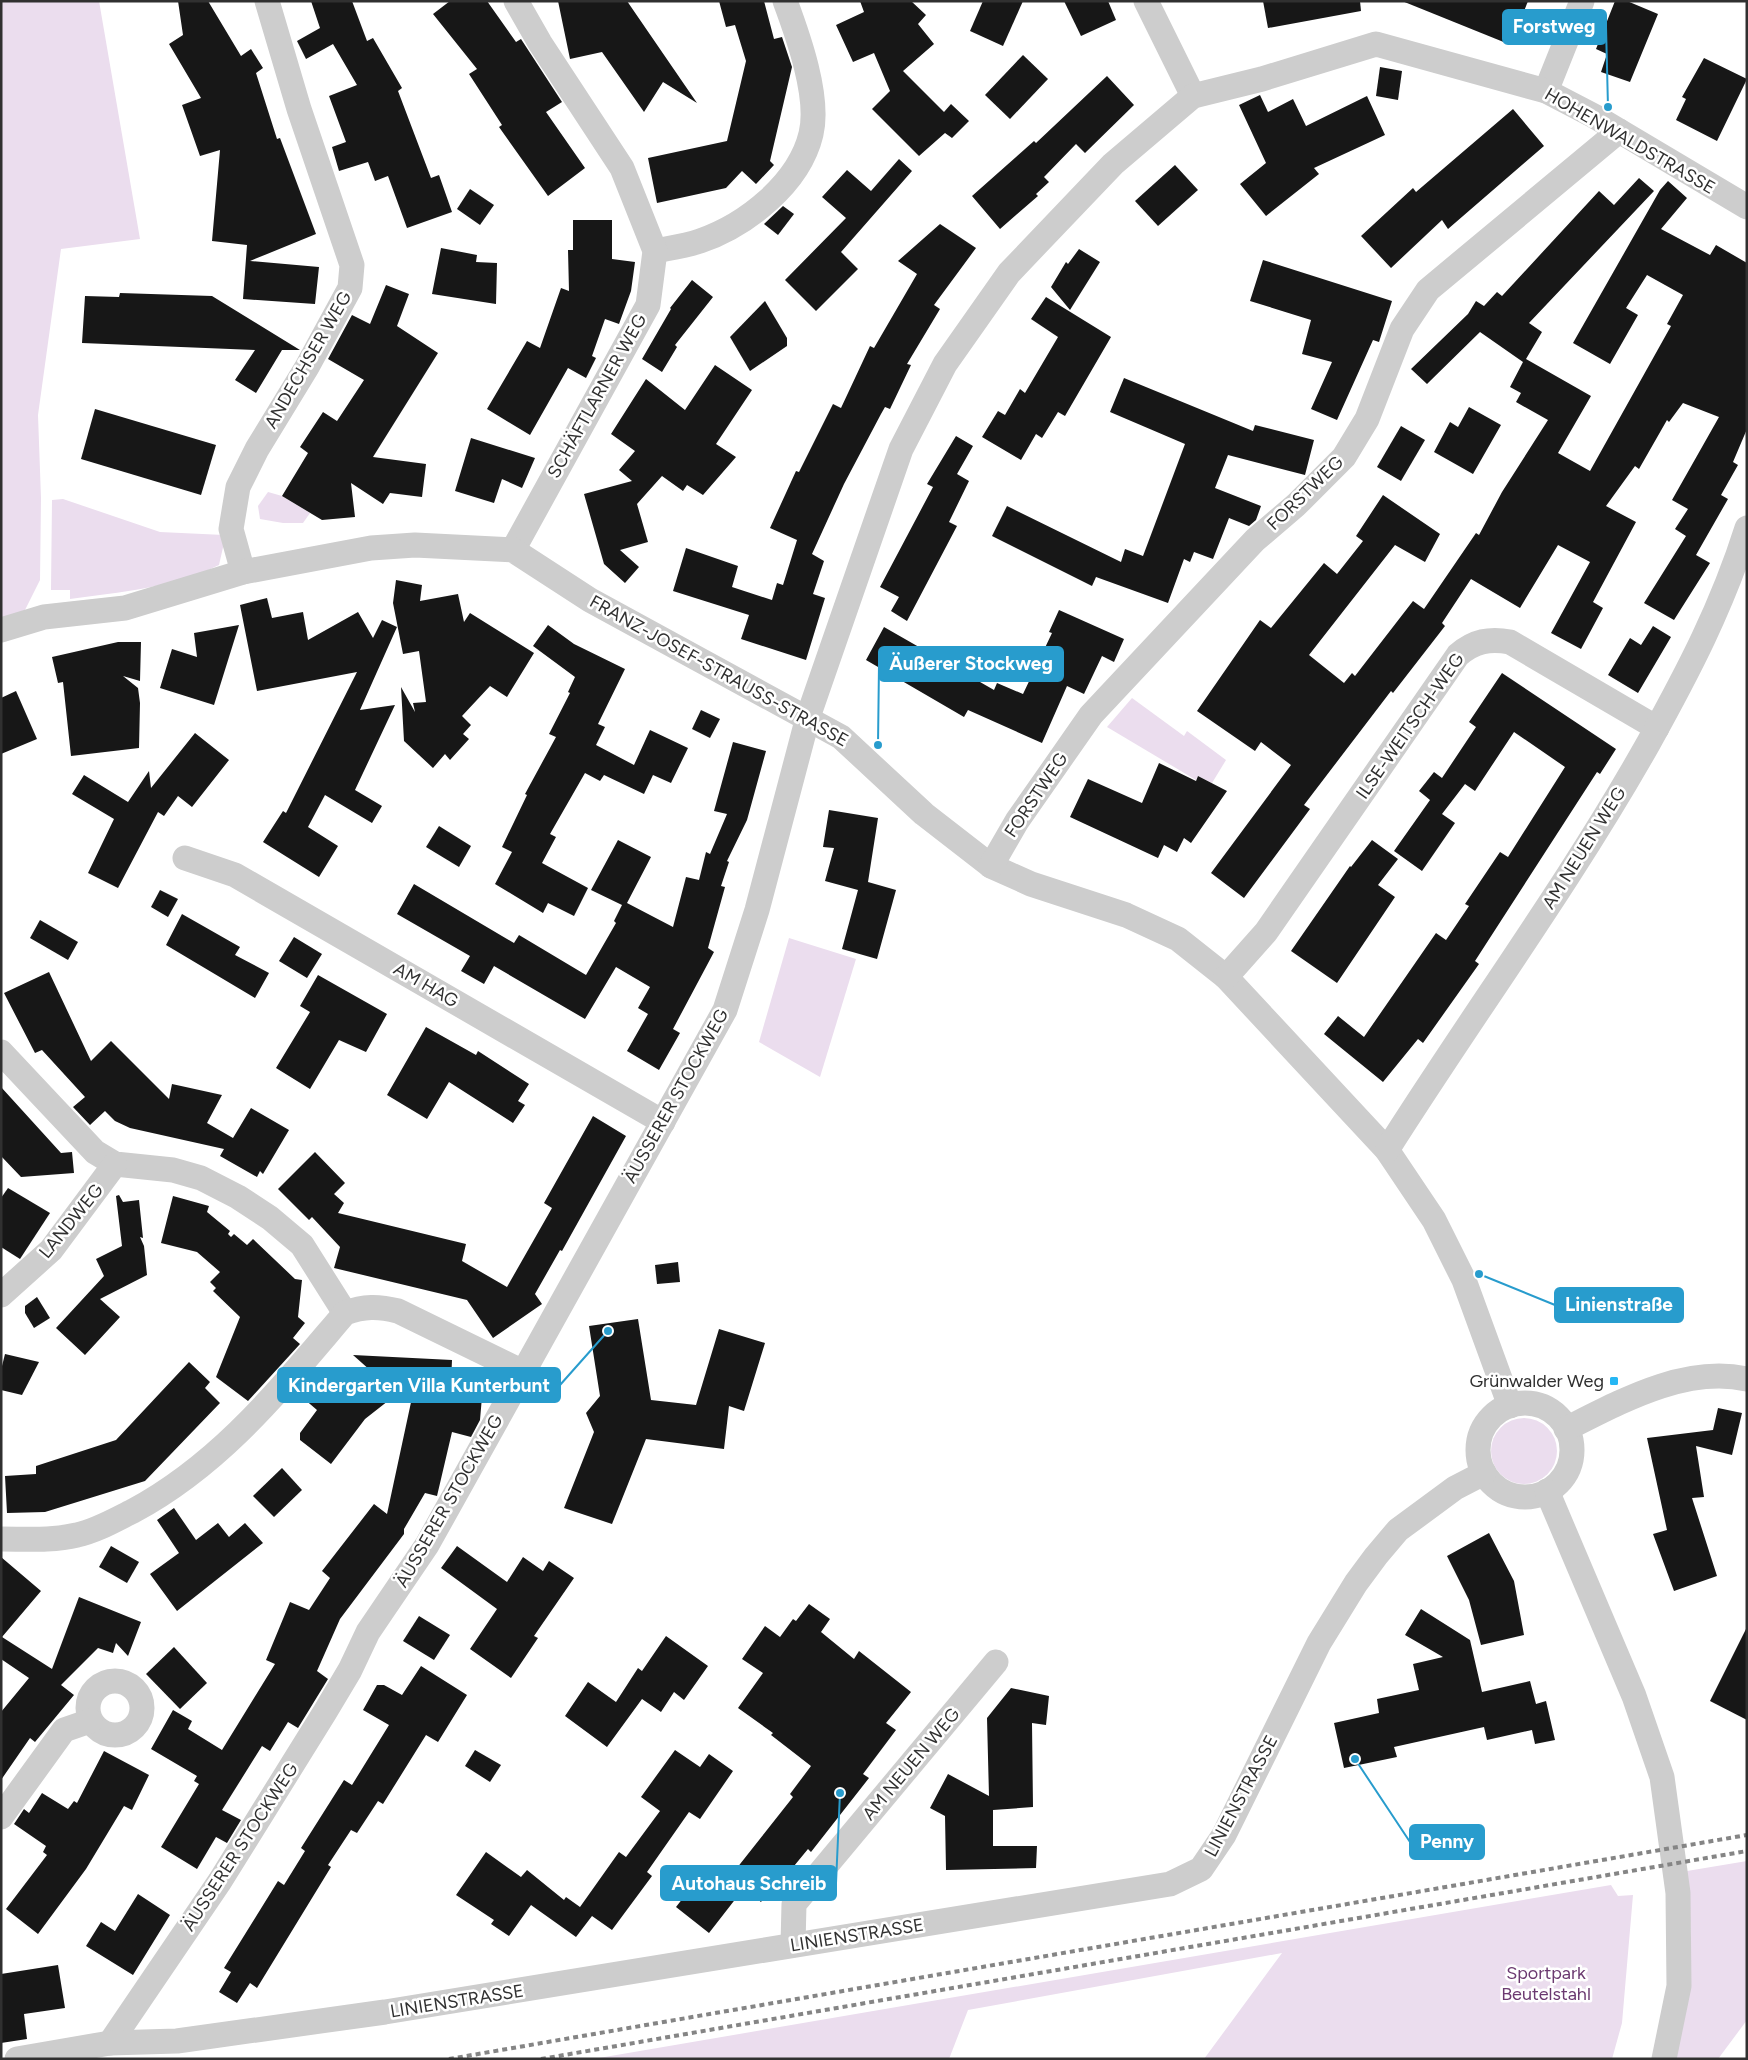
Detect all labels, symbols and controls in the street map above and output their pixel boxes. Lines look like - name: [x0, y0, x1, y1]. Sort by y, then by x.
- callout: Forstweg: [1503, 10, 1606, 44]
- text: Forstweg: [1513, 15, 1595, 38]
- street label: HOHENWALDSTRASSE: [1541, 83, 1719, 199]
- street label: ANDECHSER WEG: [260, 287, 356, 432]
- street label: SCHÄFTLARNER WEG: [543, 310, 651, 482]
- street label: FORSTWEG: [1262, 451, 1348, 535]
- street label: FRANZ-JOSEF-STRAUSS-STRASSE: [586, 590, 852, 752]
- callout: Äußerer Stockweg: [879, 647, 1063, 681]
- street label: ILSE-WEITSCH-WEG: [1351, 649, 1469, 803]
- text: Äußerer Stockweg: [889, 652, 1053, 675]
- street label: FORSTWEG: [1000, 748, 1073, 842]
- street label: AM NEUEN WEG: [1538, 783, 1631, 913]
- street label: AM HAG: [390, 958, 462, 1012]
- street label: ÄUSSERER STOCKWEG: [619, 1005, 733, 1187]
- street label: LANDWEG: [34, 1179, 108, 1263]
- callout: Linienstraße: [1555, 1288, 1683, 1322]
- text: Linienstraße: [1565, 1293, 1673, 1316]
- callout: Kindergarten Villa Kunterbunt: [278, 1368, 560, 1402]
- place label: Grünwalder Weg: [1469, 1370, 1604, 1392]
- text: Kindergarten Villa Kunterbunt: [288, 1374, 550, 1397]
- marker: Grünwalder Weg: [1608, 1375, 1620, 1387]
- street label: ÄUSSERER STOCKWEG: [391, 1410, 508, 1591]
- street label: AM NEUEN WEG: [858, 1703, 965, 1825]
- street label: LINIENSTRASSE: [1200, 1731, 1282, 1861]
- street label: ÄUSSERER STOCKWEG: [177, 1759, 303, 1935]
- callout: Penny: [1410, 1825, 1484, 1859]
- text: Penny: [1420, 1830, 1474, 1853]
- callout: Autohaus Schreib: [661, 1866, 836, 1900]
- text: Autohaus Schreib: [672, 1872, 826, 1895]
- street label: LINIENSTRASSE: [789, 1914, 925, 1956]
- park label: Sportpark Beutelstahl: [1501, 1962, 1591, 2005]
- street label: LINIENSTRASSE: [389, 1980, 525, 2022]

